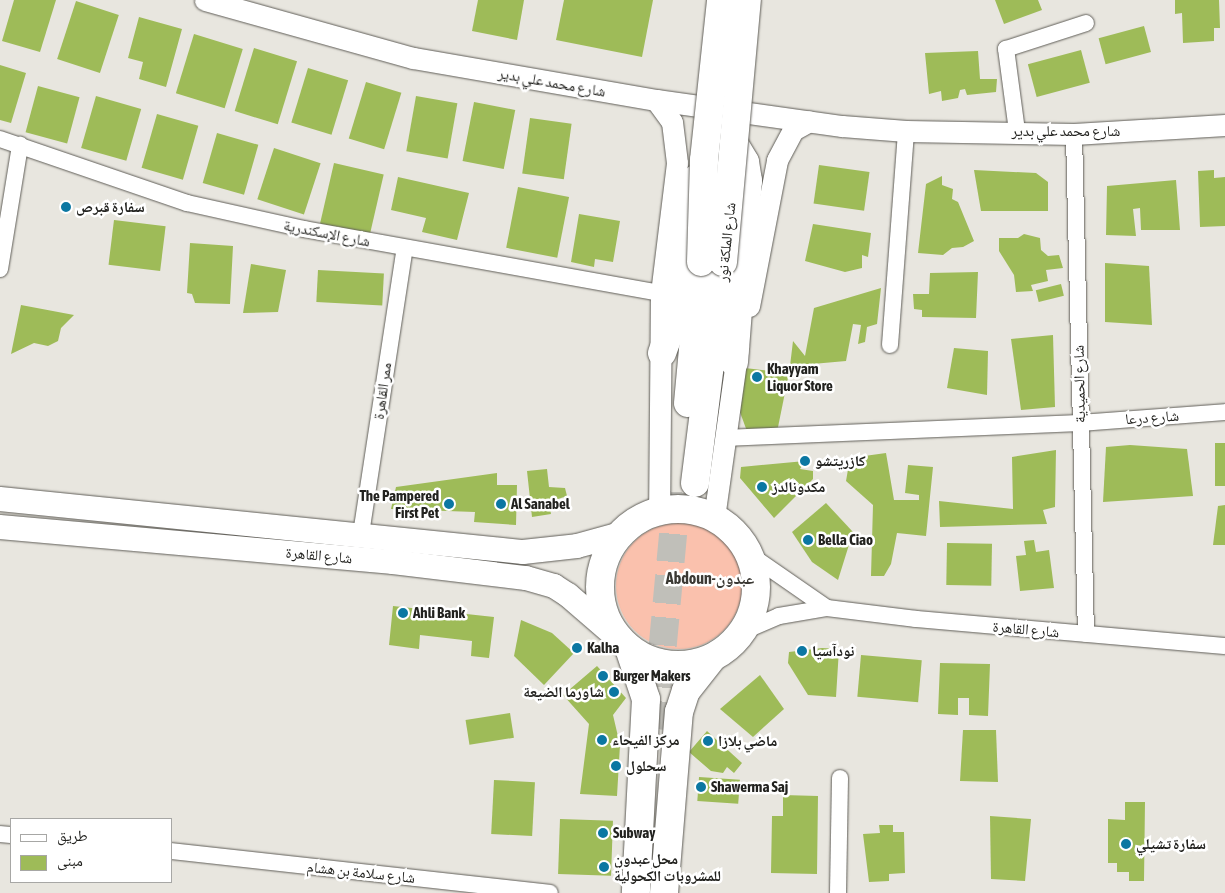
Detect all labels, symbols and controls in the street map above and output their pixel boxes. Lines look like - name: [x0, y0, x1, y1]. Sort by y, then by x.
- street label: شارع محمد علي بدير: [497, 64, 607, 100]
- street label: شارع محمد علي بدير: [1012, 122, 1120, 140]
- place label: سفارة قبرص: [76, 198, 145, 216]
- marker: سفارة قبرص: [60, 201, 72, 213]
- street label: شارع الملكة نور: [713, 201, 739, 283]
- street label: شارع الإسكندرية: [282, 216, 372, 250]
- street label: شارع الحميدية: [1069, 345, 1089, 423]
- place label: Khayyam Liquor Store: [767, 359, 833, 394]
- street label: ممر القاهرة: [369, 361, 395, 421]
- marker: Khayyam Liquor Store: [751, 371, 763, 383]
- street label: شارع درعا: [1124, 406, 1180, 428]
- place label: كازريتشو: [815, 452, 866, 470]
- marker: كازريتشو: [799, 455, 811, 467]
- place label: مكدونالدز: [772, 478, 825, 496]
- marker: مكدونالدز: [756, 481, 768, 493]
- place label: The Pampered First Pet: [360, 486, 439, 521]
- place label: Al Sanabel: [511, 495, 570, 513]
- marker: The Pampered First Pet: [443, 498, 455, 510]
- marker: Al Sanabel: [495, 498, 507, 510]
- place label: Bella Ciao: [818, 531, 873, 549]
- marker: Bella Ciao: [802, 534, 814, 546]
- street label: شارع القاهرة: [285, 543, 353, 567]
- district label: Abdoun-عبدون: [666, 568, 754, 588]
- place label: Ahli Bank: [413, 604, 465, 622]
- marker: Ahli Bank: [397, 607, 409, 619]
- street label: شارع القاهرة: [992, 617, 1060, 641]
- place label: Kalha: [587, 639, 619, 657]
- marker: Kalha: [571, 642, 583, 654]
- place label: نودآسيا: [812, 642, 854, 660]
- marker: نودآسيا: [796, 645, 808, 657]
- place label: Burger Makers: [613, 667, 691, 685]
- marker: Burger Makers: [597, 670, 609, 682]
- place label: شاورما الضيعة: [523, 683, 604, 701]
- marker: شاورما الضيعة: [608, 686, 620, 698]
- place label: مركز الفيحاء: [612, 731, 680, 749]
- place label: ماضي بلازا: [718, 732, 777, 750]
- marker: مركز الفيحاء: [596, 734, 608, 746]
- marker: ماضي بلازا: [702, 735, 714, 747]
- place label: سحلول: [626, 757, 667, 775]
- marker: سحلول: [610, 760, 622, 772]
- place label: Shawerma Saj: [711, 778, 788, 796]
- marker: Shawerma Saj: [695, 781, 707, 793]
- legend: [10, 818, 172, 883]
- place label: Subway: [613, 824, 655, 842]
- text: طريق: [57, 827, 88, 844]
- marker: Subway: [597, 827, 609, 839]
- place label: سفارة تشيلي: [1136, 835, 1206, 853]
- marker: سفارة تشيلي: [1120, 838, 1132, 850]
- place label: محل عبدون للمشروبات الكحولية: [614, 849, 721, 884]
- text: مبنى: [57, 852, 83, 869]
- street label: شارع سلامة بن هشام: [306, 857, 416, 887]
- marker: محل عبدون للمشروبات الكحولية: [598, 861, 610, 873]

